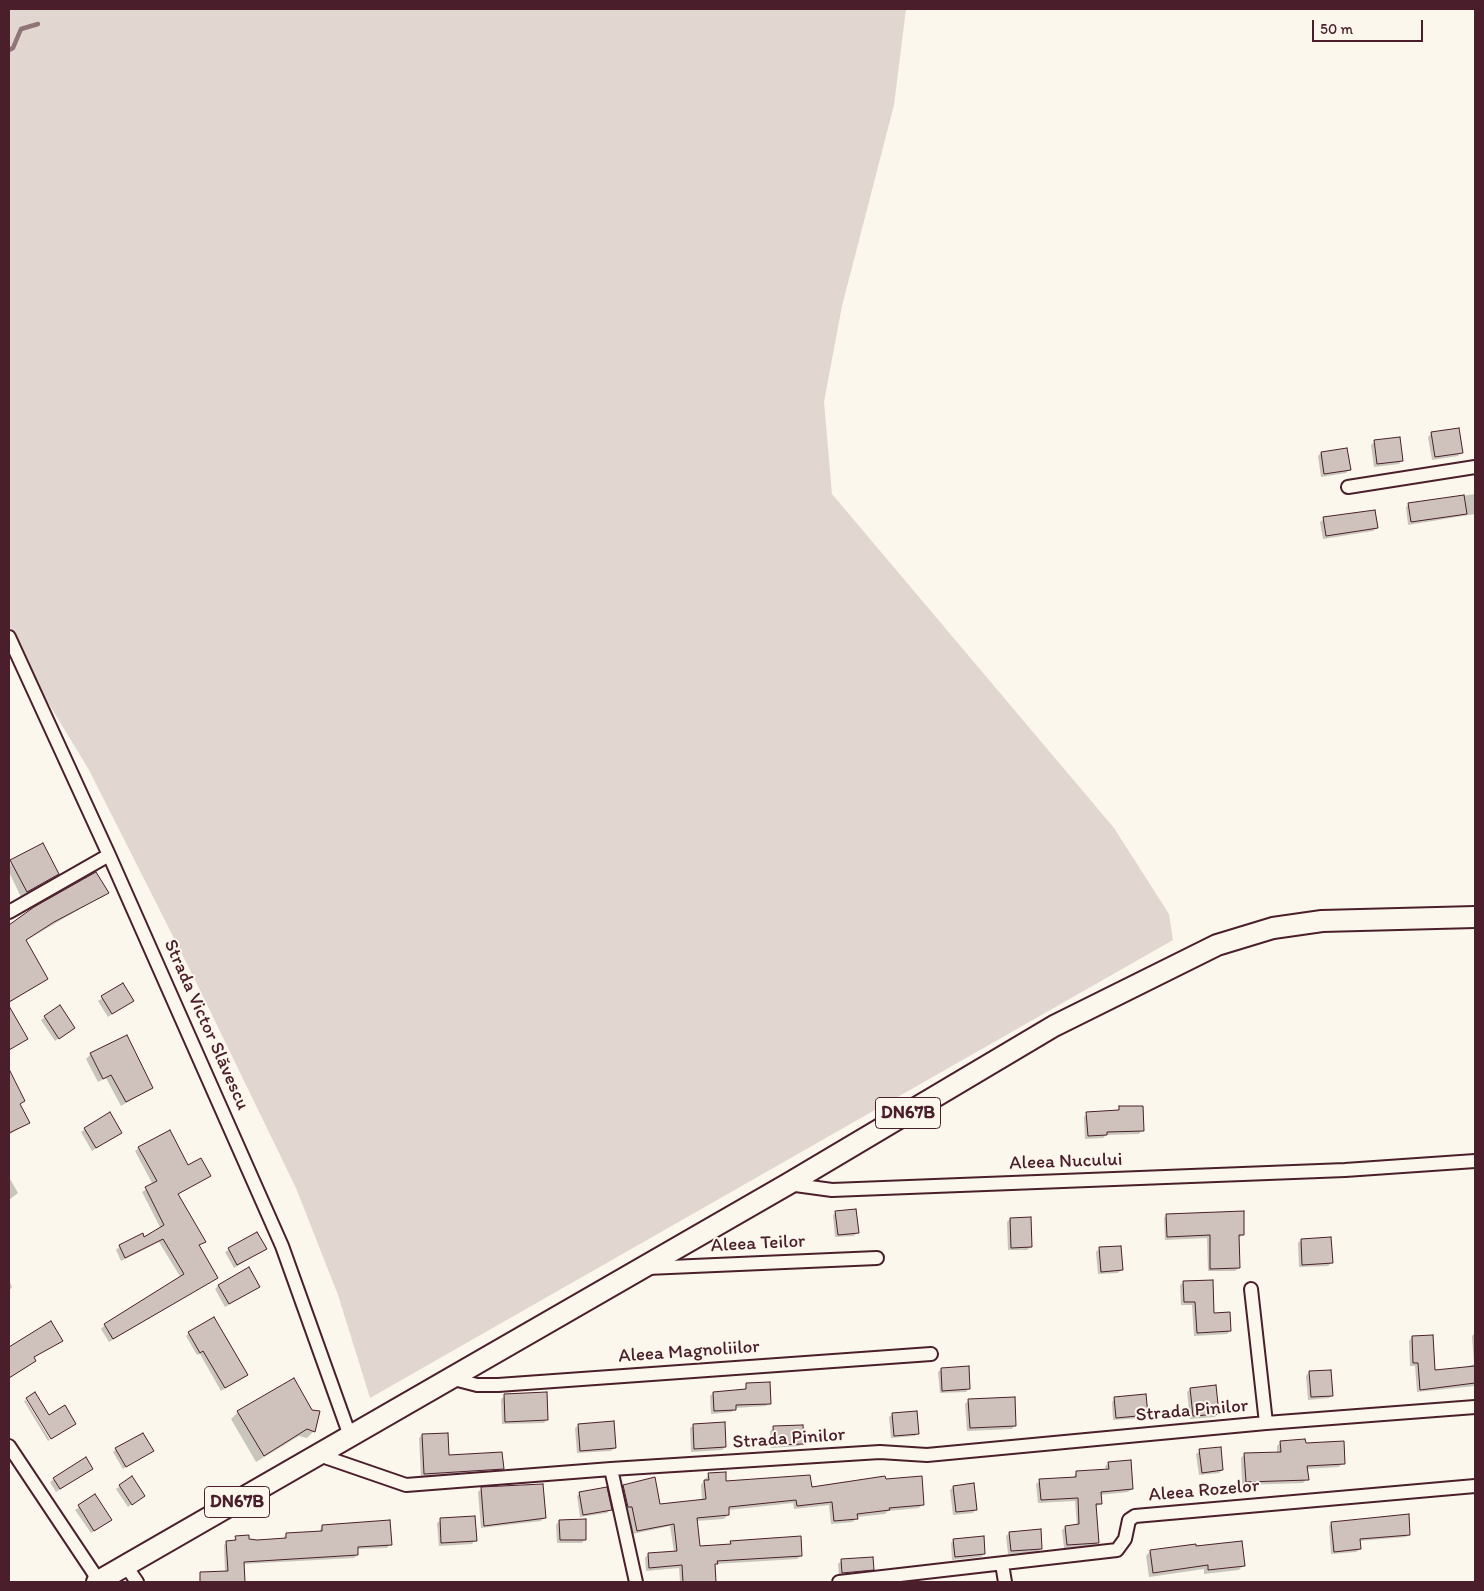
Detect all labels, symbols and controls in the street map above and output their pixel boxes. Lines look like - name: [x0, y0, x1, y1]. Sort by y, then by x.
- scale bar: [1314, 10, 1425, 42]
- text: 50 m: [1320, 20, 1353, 38]
- street label: Strada Victor Slăvescu: [158, 936, 254, 1114]
- road number: DN67B: [876, 1098, 940, 1128]
- street label: Aleea Nucului: [1009, 1149, 1123, 1175]
- street label: Aleea Teilor: [710, 1230, 806, 1258]
- street label: Aleea Magnoliilor: [618, 1336, 760, 1368]
- street label: Strada Pinilor: [1135, 1395, 1249, 1427]
- street label: Strada Pinilor: [732, 1424, 846, 1454]
- street label: Aleea Rozelor: [1148, 1475, 1260, 1507]
- road number: DN67B: [204, 1486, 270, 1518]

